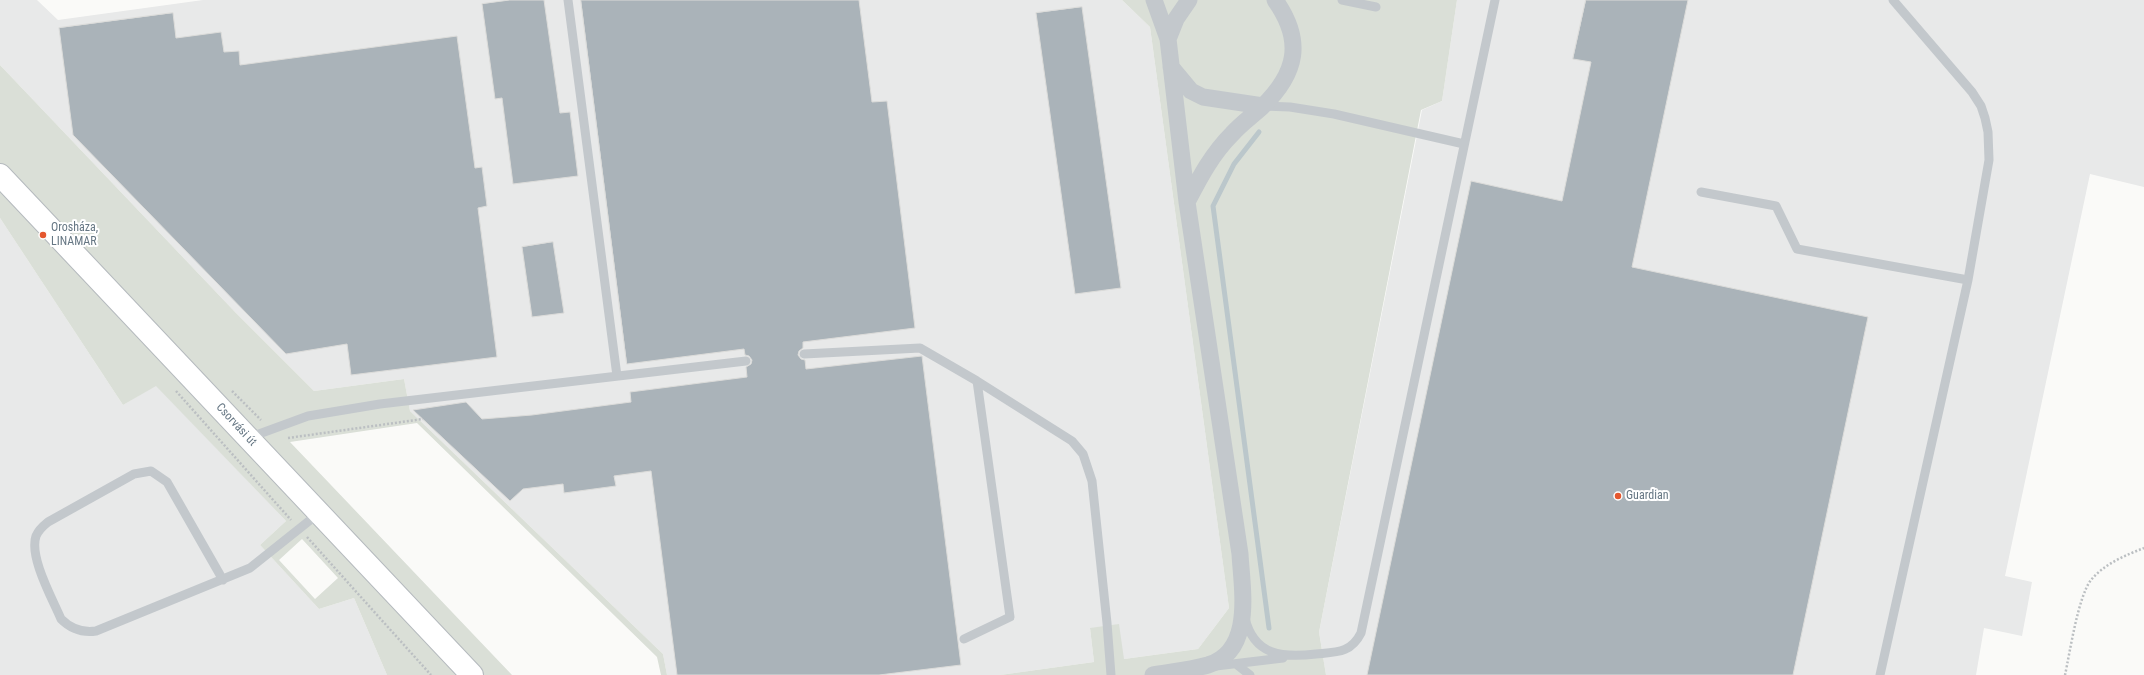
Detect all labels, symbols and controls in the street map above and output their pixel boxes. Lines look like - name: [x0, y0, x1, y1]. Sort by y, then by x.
- place label: Orosháza, LINAMAR: [51, 221, 98, 249]
- marker: Orosháza, LINAMAR: [38, 230, 48, 240]
- street label: Csorvási út: [213, 401, 259, 449]
- place label: Guardian: [1626, 489, 1668, 503]
- marker: Guardian: [1613, 491, 1623, 501]

